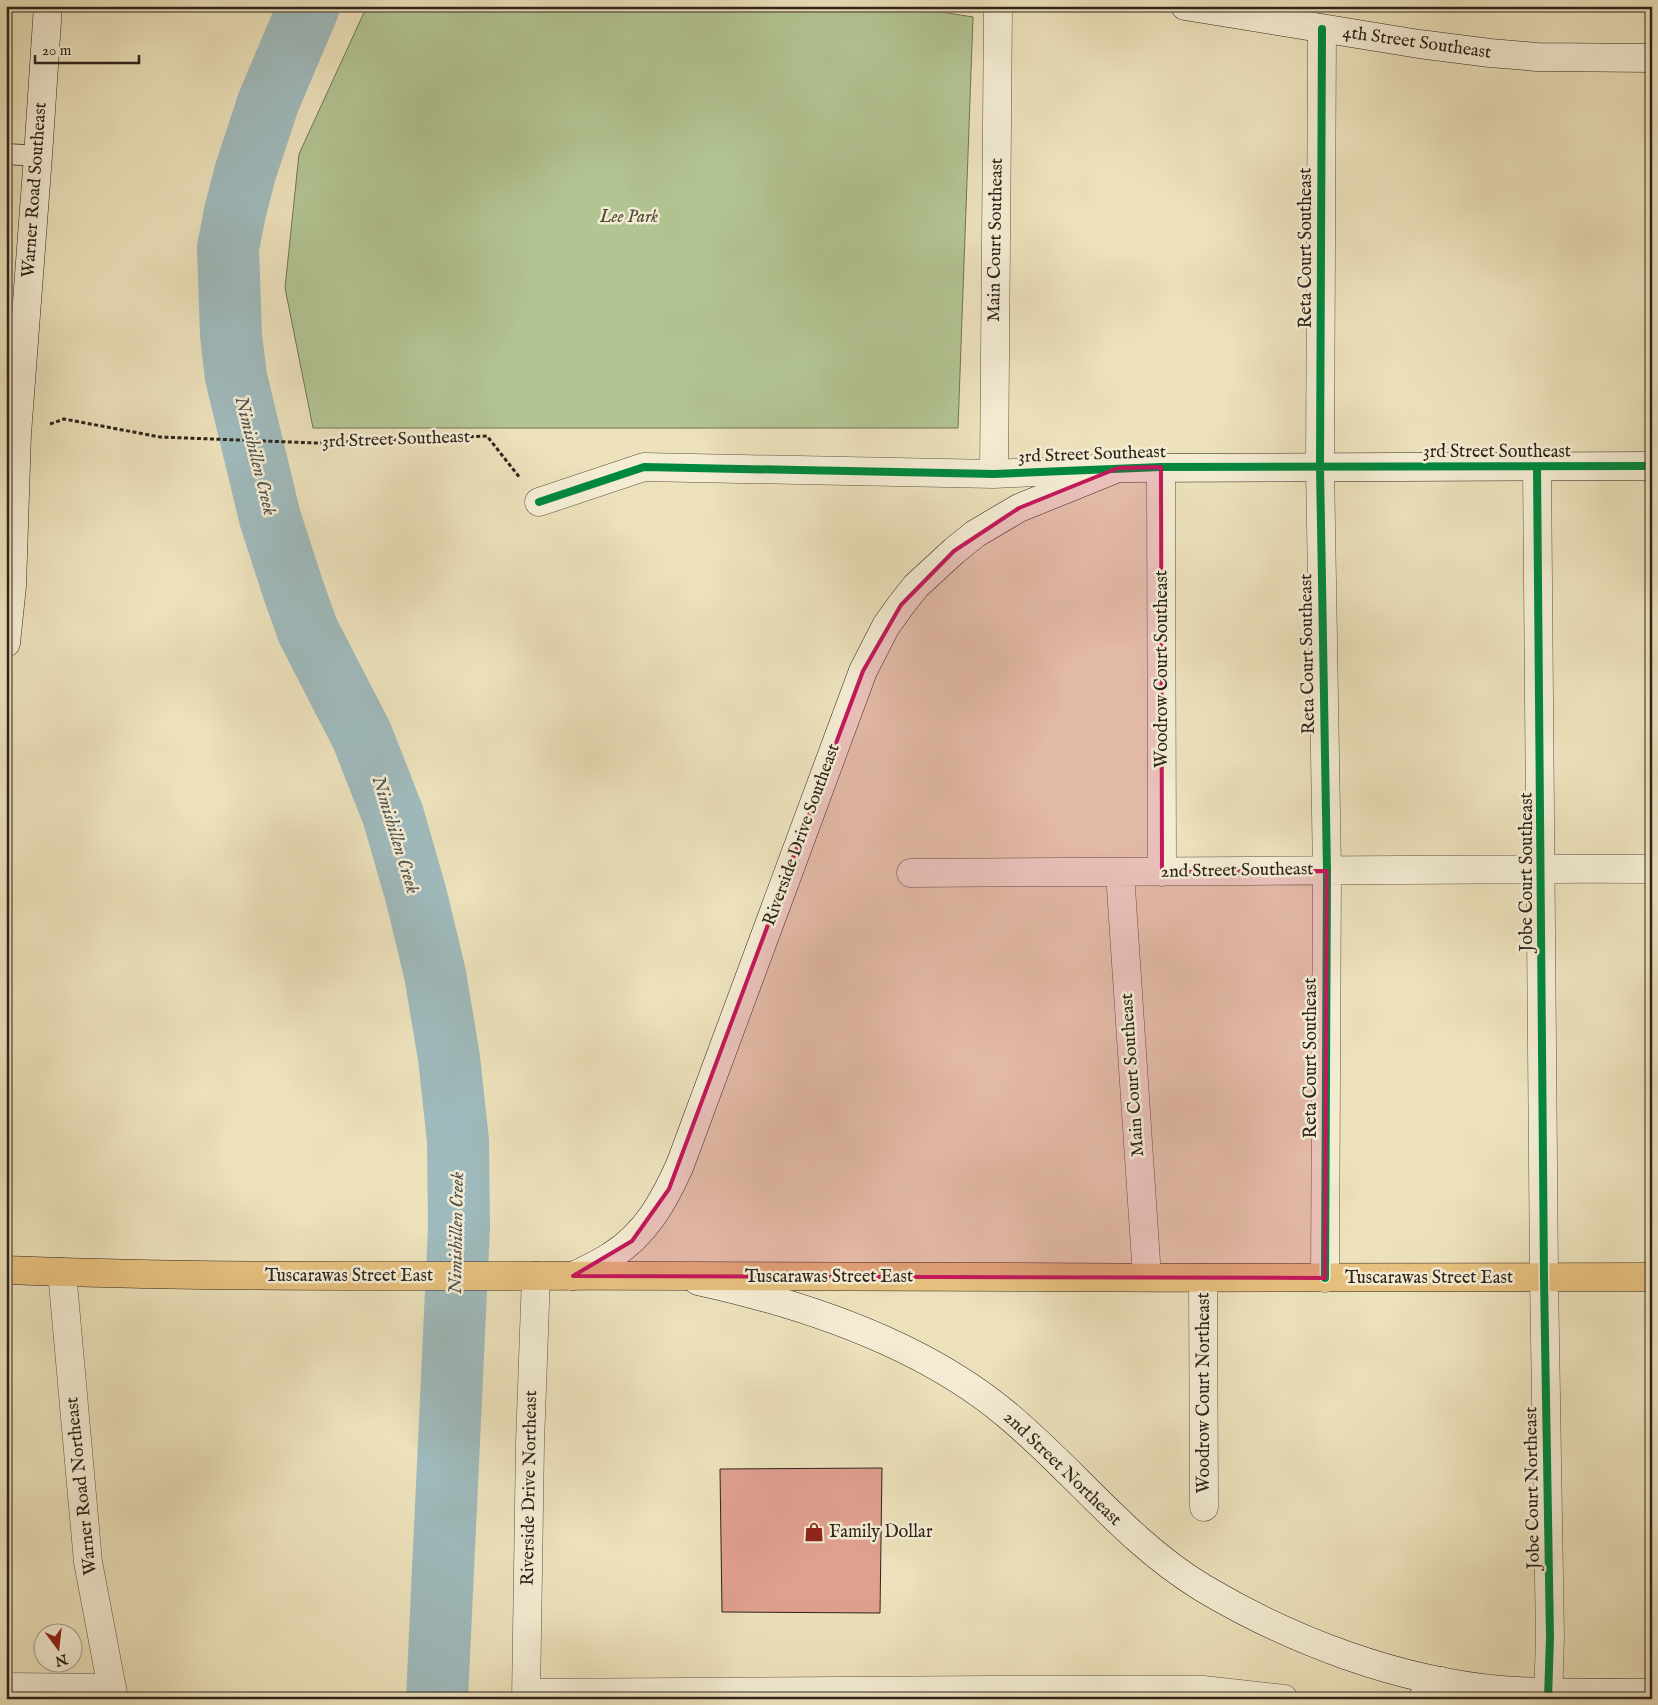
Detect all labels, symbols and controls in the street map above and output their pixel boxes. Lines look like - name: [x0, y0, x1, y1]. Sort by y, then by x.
- street label: 4th Street Southeast: [1341, 21, 1493, 65]
- scale bar: [35, 32, 139, 64]
- text: 20 m: [42, 41, 72, 60]
- street label: Warner Road Southeast: [17, 101, 53, 279]
- street label: Main Court Southeast: [983, 158, 1009, 322]
- street label: Reta Court Southeast: [1295, 168, 1318, 328]
- park label: Lee Park: [599, 206, 658, 229]
- water label: Nimishillen Creek: [229, 394, 282, 519]
- street label: 3rd Street Southeast: [322, 426, 470, 454]
- street label: 3rd Street Southeast: [1018, 441, 1166, 469]
- street label: 3rd Street Southeast: [1423, 441, 1571, 464]
- street label: Woodrow Court Southeast: [1151, 570, 1174, 768]
- street label: Reta Court Southeast: [1295, 573, 1321, 735]
- street label: Riverside Drive Southeast: [758, 741, 846, 929]
- water label: Nimishillen Creek: [366, 773, 424, 897]
- street label: Jobe Court Southeast: [1516, 792, 1539, 954]
- street label: 2nd Street Southeast: [1160, 858, 1314, 884]
- street label: Reta Court Southeast: [1300, 978, 1323, 1138]
- street label: Main Court Southeast: [1116, 992, 1150, 1158]
- water label: Nimishillen Creek: [444, 1171, 470, 1294]
- street label: Tuscarawas Street East: [265, 1265, 433, 1288]
- street label: Tuscarawas Street East: [745, 1266, 913, 1289]
- street label: Tuscarawas Street East: [1345, 1267, 1513, 1290]
- street label: Woodrow Court Northeast: [1193, 1292, 1216, 1494]
- street label: Riverside Drive Northeast: [517, 1390, 543, 1586]
- street label: Warner Road Northeast: [61, 1396, 103, 1576]
- street label: 2nd Street Northeast: [998, 1407, 1126, 1531]
- street label: Jobe Court Northeast: [1520, 1407, 1546, 1571]
- shop icon: Family Dollar: [803, 1521, 825, 1543]
- place label: Family Dollar: [829, 1521, 933, 1544]
- north arrow: [32, 1622, 82, 1672]
- text: N: [53, 1649, 70, 1670]

